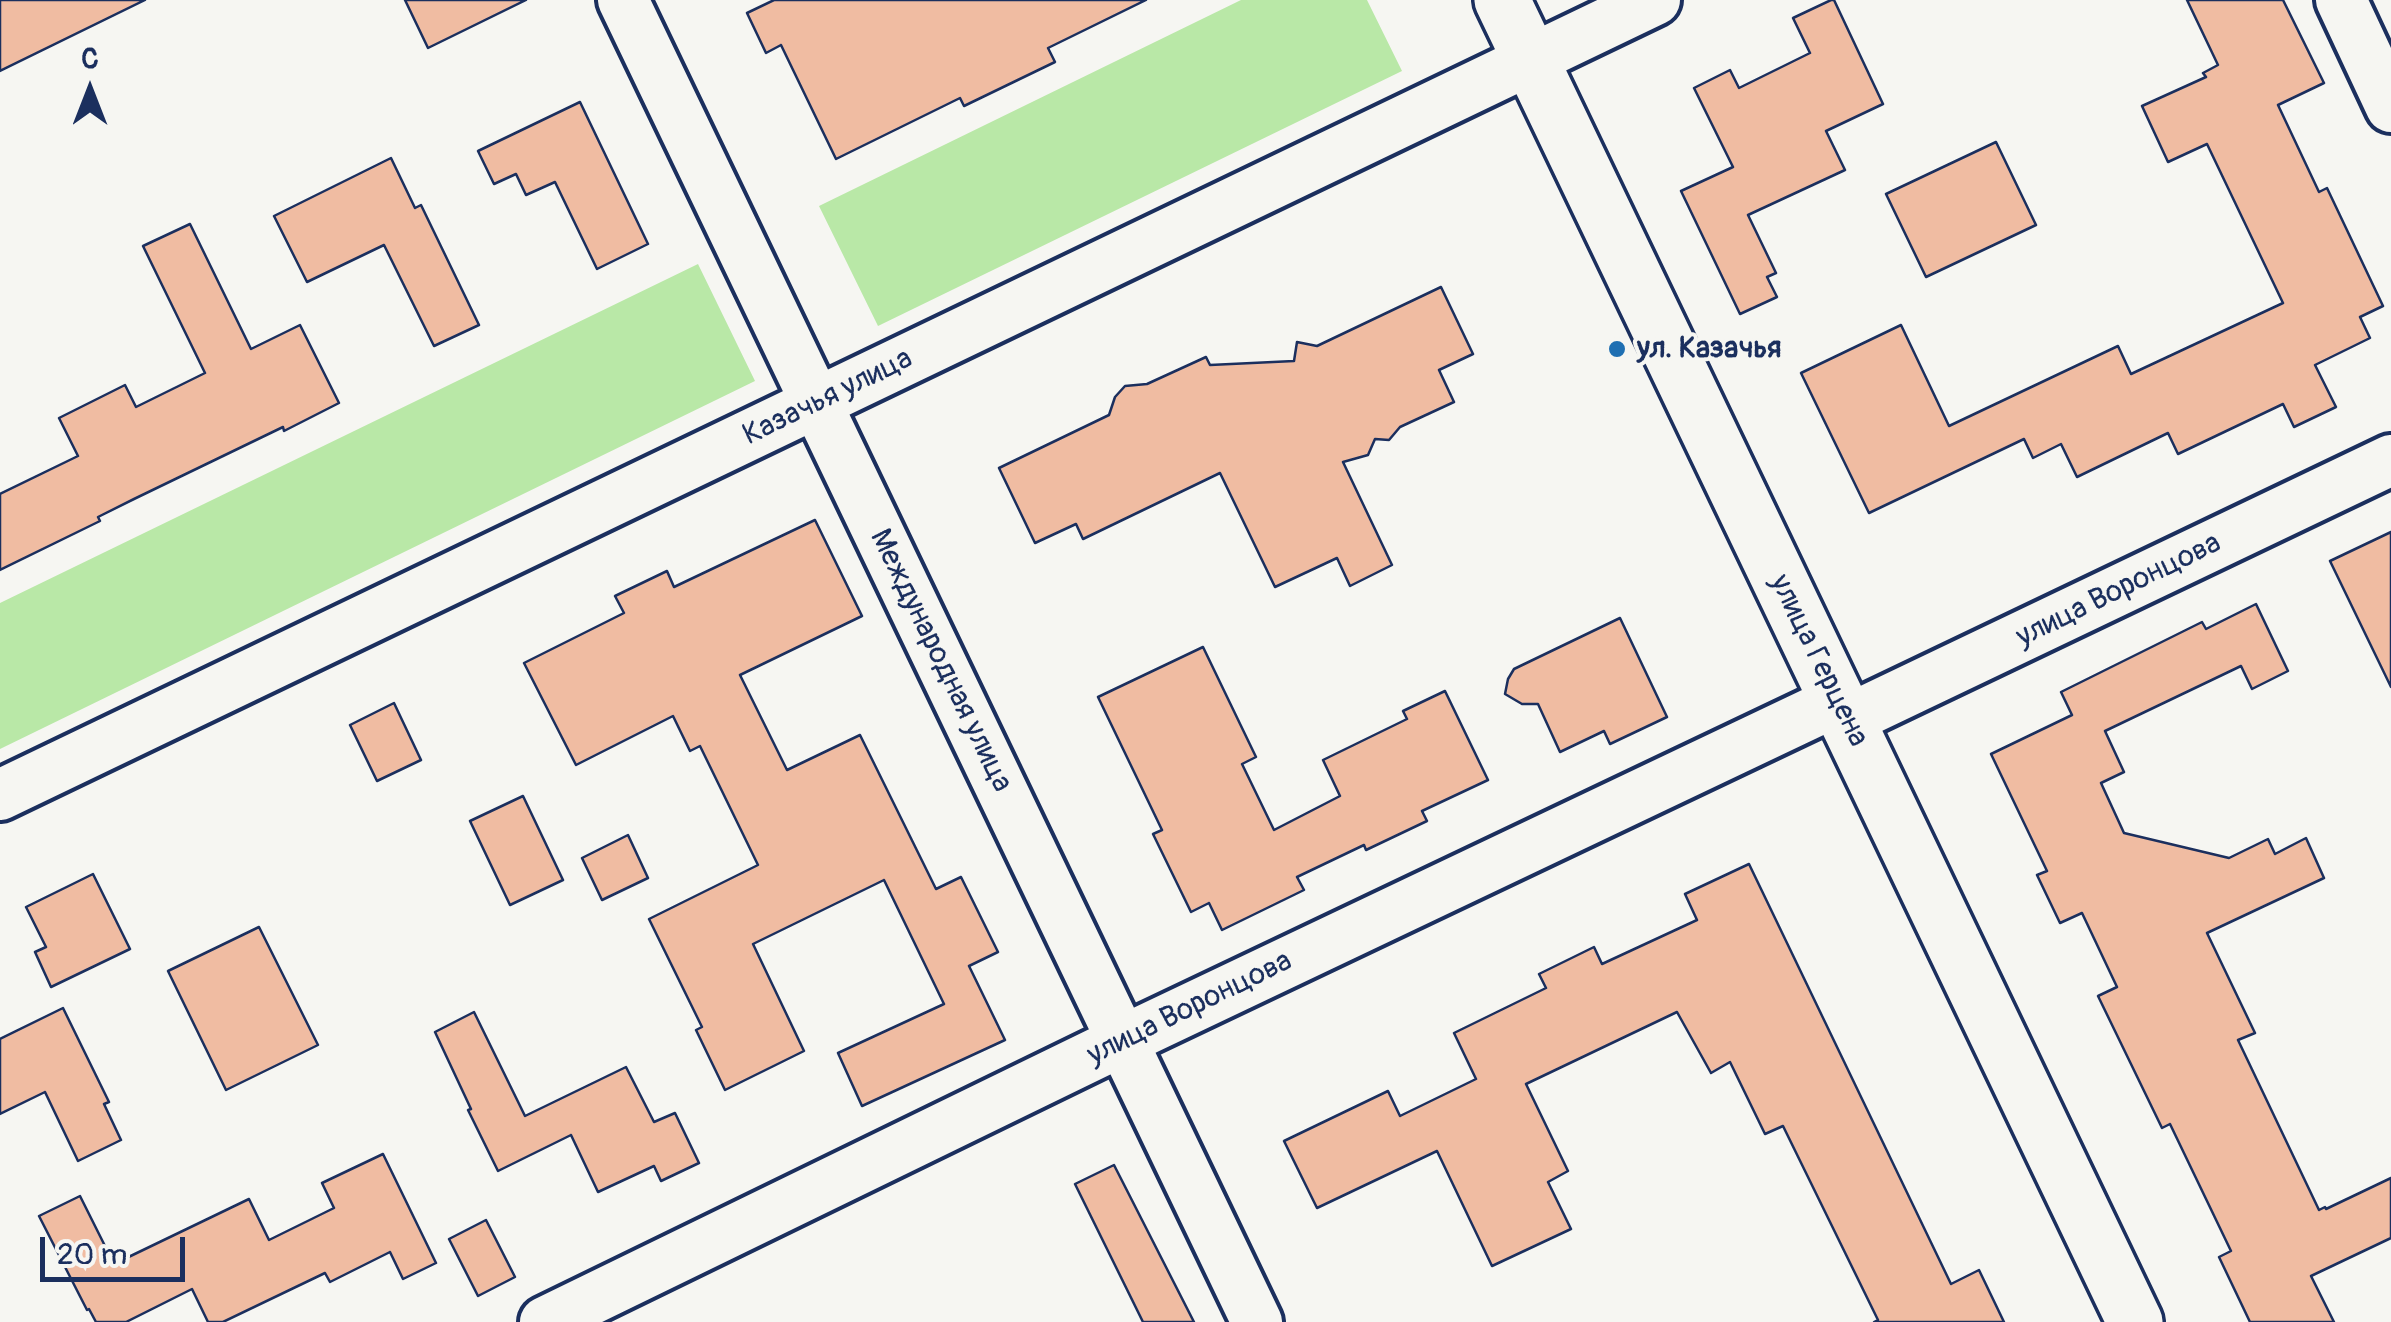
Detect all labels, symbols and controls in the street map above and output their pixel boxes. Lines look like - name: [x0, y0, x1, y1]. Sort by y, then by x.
- north arrow: [40, 40, 140, 140]
- text: С: [81, 42, 99, 77]
- place label: ул. Казачья: [1637, 331, 1781, 367]
- marker: ул. Казачья: [1606, 338, 1628, 360]
- street label: Казачья улица: [737, 342, 919, 454]
- street label: Международная улица: [861, 524, 1019, 798]
- street label: улица Воронцова: [2011, 526, 2227, 656]
- street label: улица Герцена: [1761, 569, 1875, 753]
- street label: улица Воронцова: [1082, 944, 1298, 1074]
- scale bar: [45, 1217, 190, 1279]
- text: 20 m: [57, 1236, 127, 1273]

